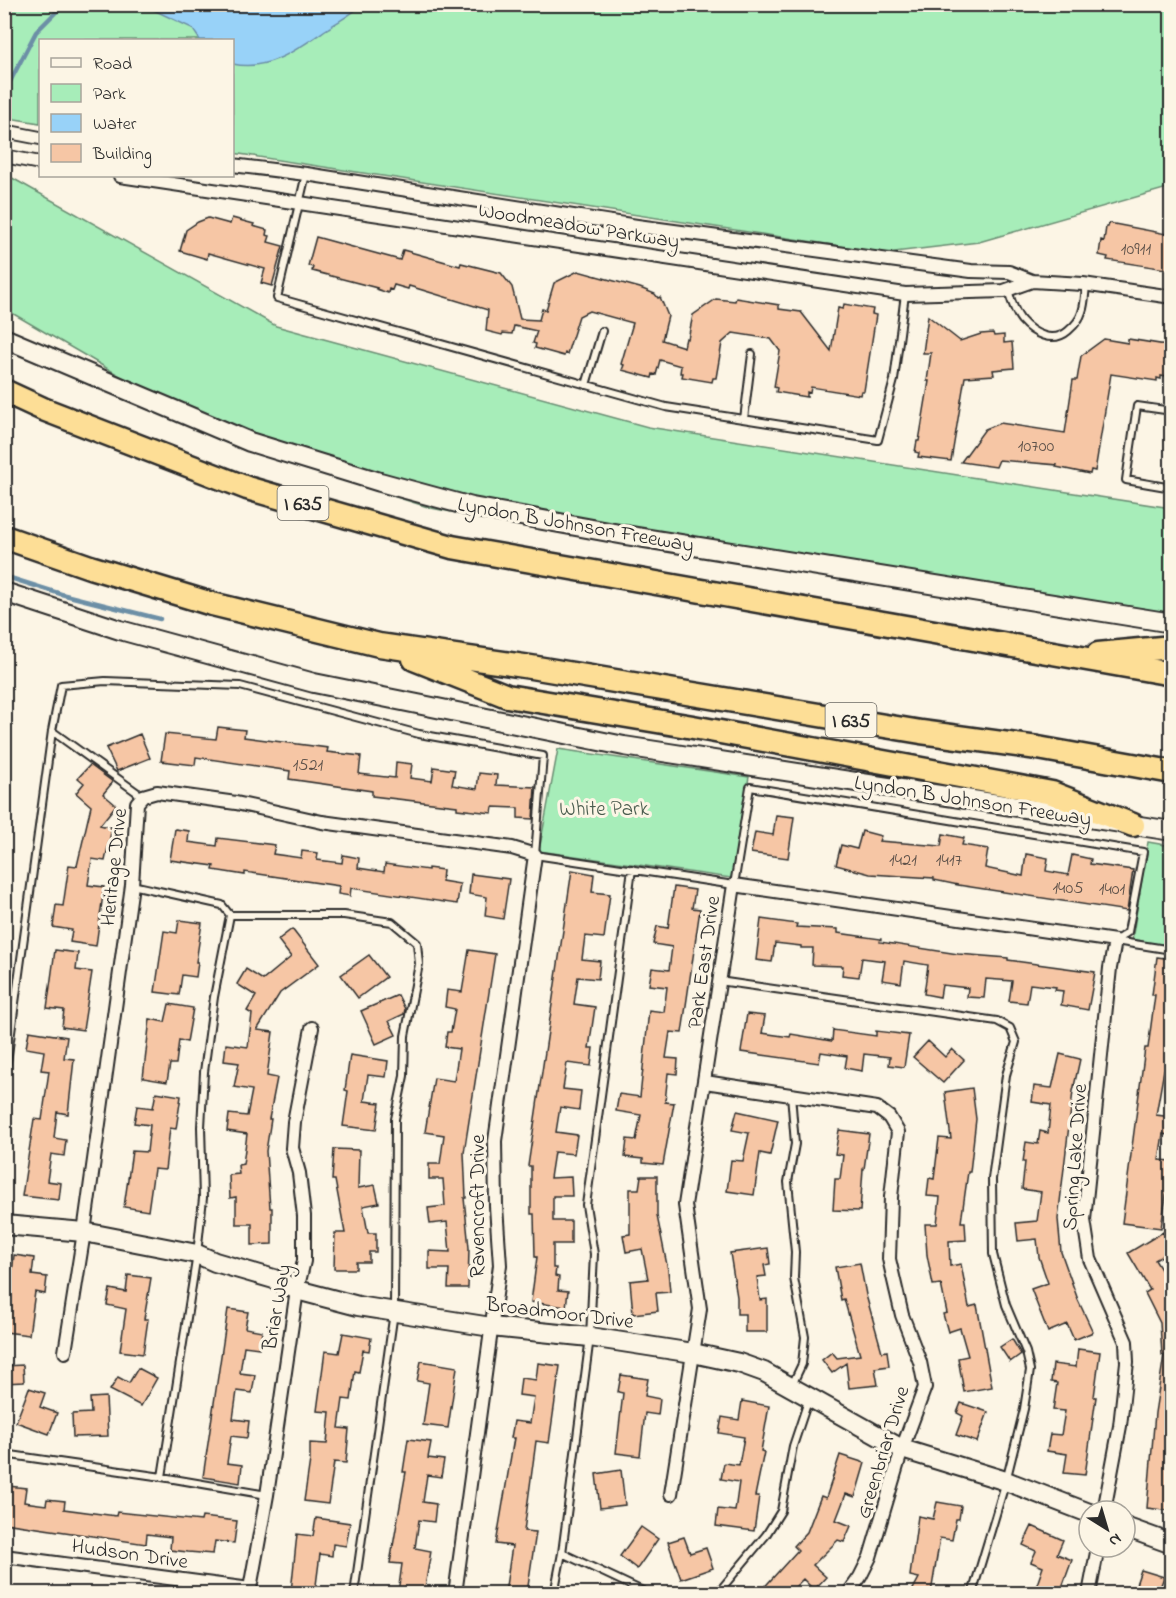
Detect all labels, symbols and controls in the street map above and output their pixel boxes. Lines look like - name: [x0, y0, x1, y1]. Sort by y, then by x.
- legend: [39, 39, 234, 177]
- text: Road: [93, 52, 132, 78]
- text: Park: [93, 82, 126, 108]
- text: Water: [93, 112, 137, 138]
- text: Building: [92, 142, 152, 169]
- street label: Woodmeadow Parkway: [476, 196, 682, 260]
- house number: 10911: [1121, 237, 1151, 263]
- house number: 10700: [1018, 434, 1054, 460]
- road number: I 635: [278, 486, 328, 520]
- street label: Lyndon B Johnson Freeway: [455, 490, 696, 564]
- road number: I 635: [826, 703, 876, 737]
- house number: 1521: [293, 753, 324, 779]
- street label: Lyndon B Johnson Freeway: [852, 768, 1093, 838]
- park label: White Park: [559, 795, 650, 825]
- street label: Heritage Drive: [94, 806, 138, 928]
- house number: 1421: [889, 848, 917, 874]
- house number: 1417: [936, 848, 963, 874]
- house number: 1405: [1052, 876, 1084, 902]
- house number: 1401: [1099, 877, 1126, 903]
- street label: Park East Drive: [681, 893, 729, 1031]
- street label: Spring Lake Drive: [1056, 1082, 1098, 1232]
- street label: Ravencroft Drive: [464, 1134, 494, 1278]
- street label: Briar Way: [255, 1262, 302, 1354]
- street label: Broadmoor Drive: [483, 1290, 636, 1338]
- street label: Greenbriar Drive: [850, 1382, 918, 1523]
- north arrow: [1077, 1499, 1137, 1559]
- text: N: [1103, 1527, 1126, 1552]
- street label: Hudson Drive: [70, 1532, 190, 1578]

